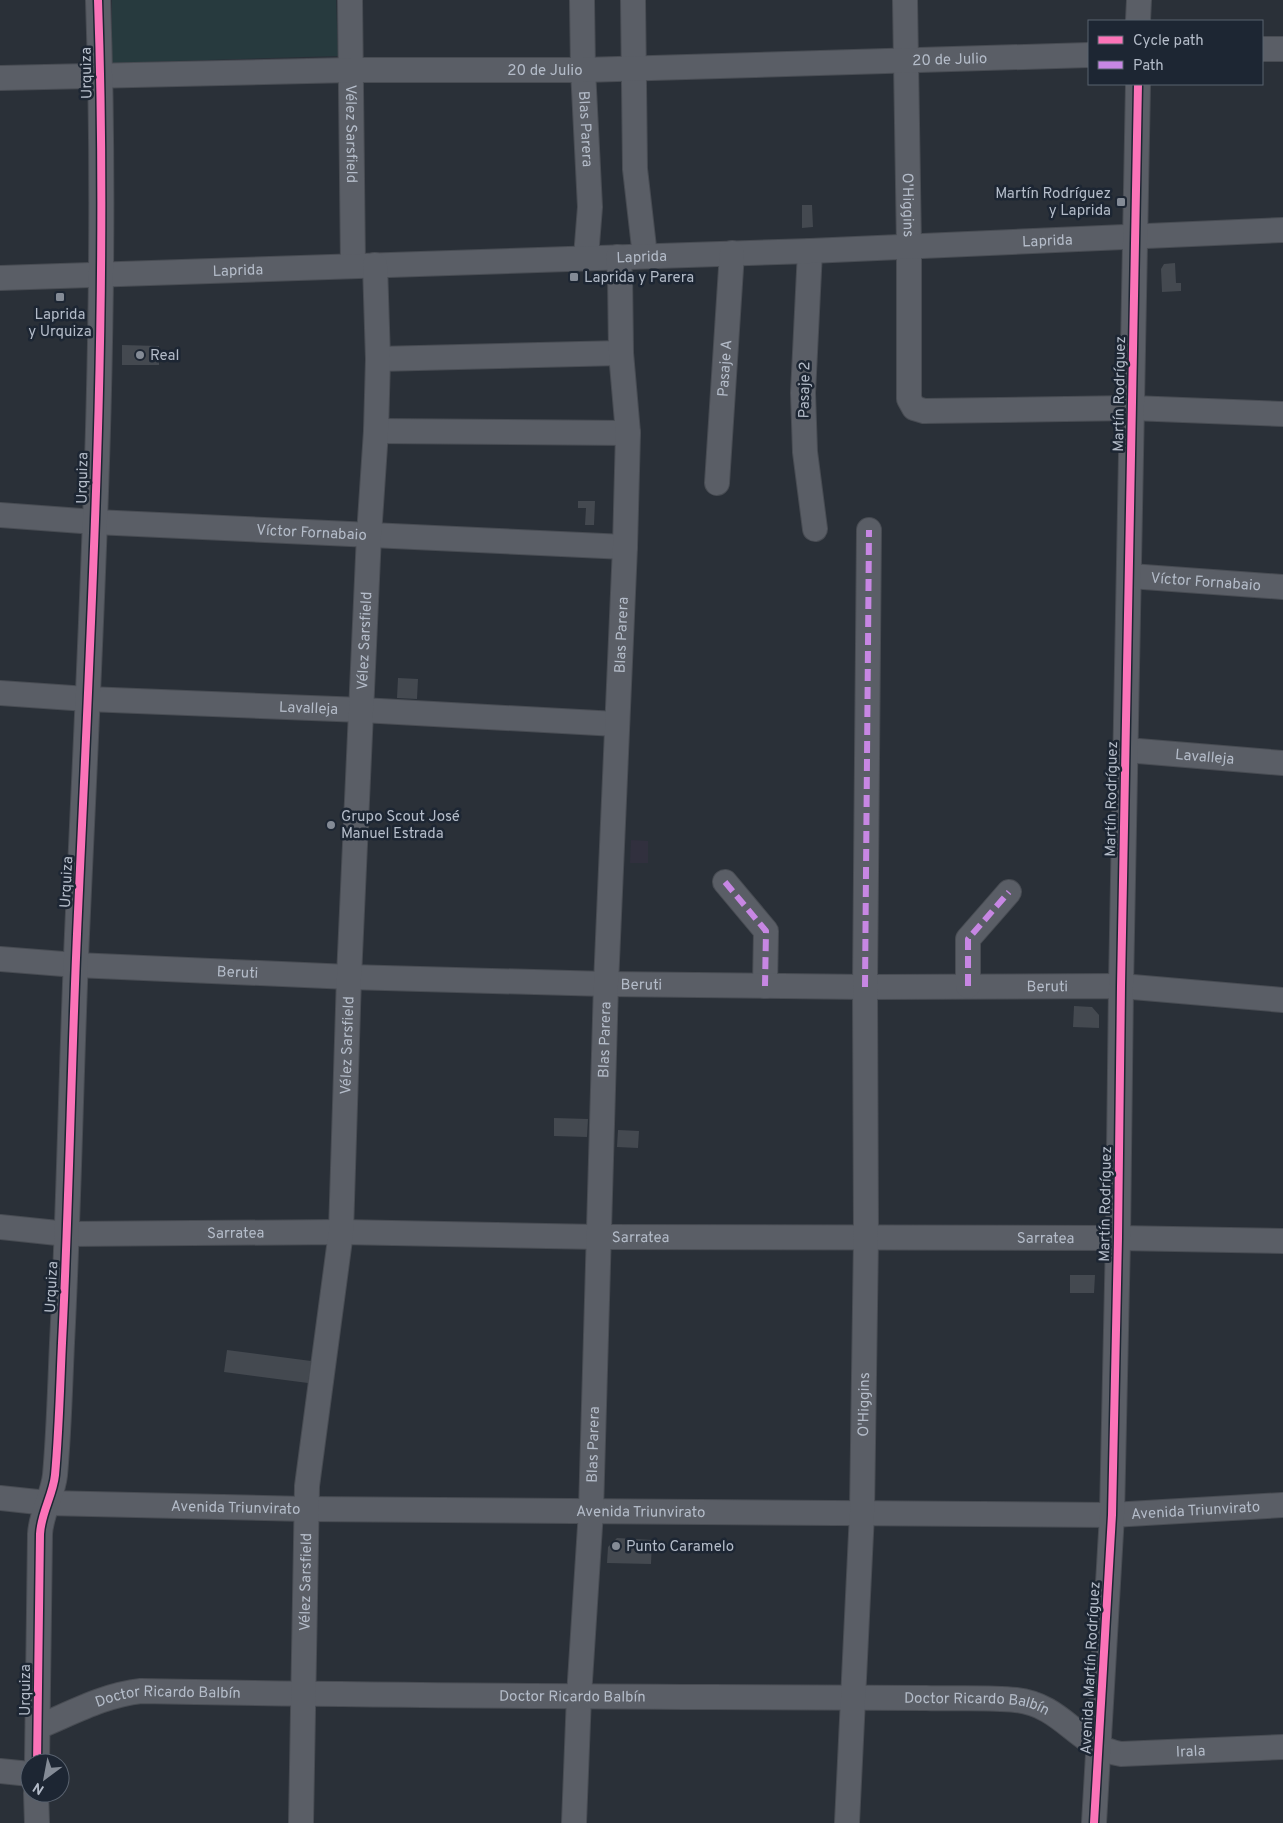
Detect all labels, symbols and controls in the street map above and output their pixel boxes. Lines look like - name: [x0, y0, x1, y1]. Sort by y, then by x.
- legend: [1088, 20, 1263, 85]
- text: Cycle path: [1133, 32, 1204, 51]
- street label: Urquiza: [78, 47, 97, 99]
- street label: 20 de Julio: [912, 50, 988, 71]
- text: Path: [1133, 57, 1164, 76]
- street label: 20 de Julio: [507, 62, 583, 81]
- street label: Vélez Sarsfield: [340, 85, 360, 183]
- street label: Blas Parera: [573, 90, 596, 168]
- street label: O'Higgins: [897, 173, 917, 237]
- place label: Martín Rodríguez y Laprida: [995, 185, 1111, 221]
- marker: Martín Rodríguez y Laprida: [1115, 196, 1127, 208]
- street label: Laprida: [1022, 231, 1073, 253]
- street label: Laprida: [616, 248, 667, 268]
- street label: Laprida: [212, 261, 264, 282]
- place label: Laprida y Parera: [584, 269, 694, 288]
- marker: Laprida y Parera: [568, 271, 580, 283]
- marker: Laprida y Urquiza: [54, 291, 66, 303]
- place label: Laprida y Urquiza: [28, 306, 92, 342]
- street label: Martín Rodríguez: [1110, 336, 1131, 452]
- street label: Pasaje A: [715, 339, 737, 398]
- place label: Real: [150, 347, 179, 366]
- marker: Real: [134, 349, 146, 361]
- street label: Pasaje 2: [796, 361, 815, 419]
- street label: Urquiza: [74, 452, 93, 504]
- street label: Víctor Fornabaio: [256, 522, 367, 546]
- street label: Víctor Fornabaio: [1150, 570, 1262, 596]
- street label: Vélez Sarsfield: [354, 591, 377, 690]
- street label: Blas Parera: [612, 596, 634, 674]
- street label: Lavalleja: [279, 699, 339, 720]
- street label: Martín Rodríguez: [1102, 741, 1123, 857]
- street label: Lavalleja: [1174, 746, 1235, 770]
- place label: Grupo Scout José Manuel Estrada: [341, 808, 460, 844]
- marker: Grupo Scout José Manuel Estrada: [325, 819, 337, 831]
- street label: Urquiza: [57, 856, 78, 909]
- street label: Beruti: [216, 963, 259, 984]
- street label: Beruti: [621, 976, 662, 996]
- street label: Beruti: [1027, 978, 1068, 997]
- street label: Vélez Sarsfield: [337, 996, 359, 1095]
- street label: Blas Parera: [595, 1001, 617, 1078]
- street label: Martín Rodríguez: [1096, 1146, 1117, 1262]
- street label: Sarratea: [207, 1225, 264, 1244]
- street label: Sarratea: [612, 1229, 669, 1248]
- street label: Sarratea: [1017, 1230, 1074, 1249]
- street label: Urquiza: [42, 1261, 63, 1314]
- street label: O'Higgins: [855, 1372, 875, 1437]
- street label: Blas Parera: [584, 1406, 605, 1483]
- street label: Avenida Triunvirato: [171, 1498, 301, 1520]
- street label: Avenida Triunvirato: [1130, 1498, 1261, 1525]
- street label: Avenida Triunvirato: [576, 1503, 705, 1523]
- street label: Vélez Sarsfield: [296, 1533, 317, 1631]
- place label: Punto Caramelo: [626, 1538, 734, 1557]
- marker: Punto Caramelo: [610, 1540, 622, 1552]
- street label: Avenida Martín Rodríguez: [1077, 1581, 1106, 1755]
- street label: Urquiza: [17, 1664, 36, 1716]
- street label: Doctor Ricardo Balbín: [93, 1683, 241, 1713]
- street label: Doctor Ricardo Balbín: [499, 1688, 646, 1708]
- street label: Doctor Ricardo Balbín: [904, 1690, 1053, 1721]
- street label: Irala: [1176, 1742, 1206, 1763]
- north arrow: [20, 1753, 70, 1803]
- text: N: [30, 1778, 48, 1798]

